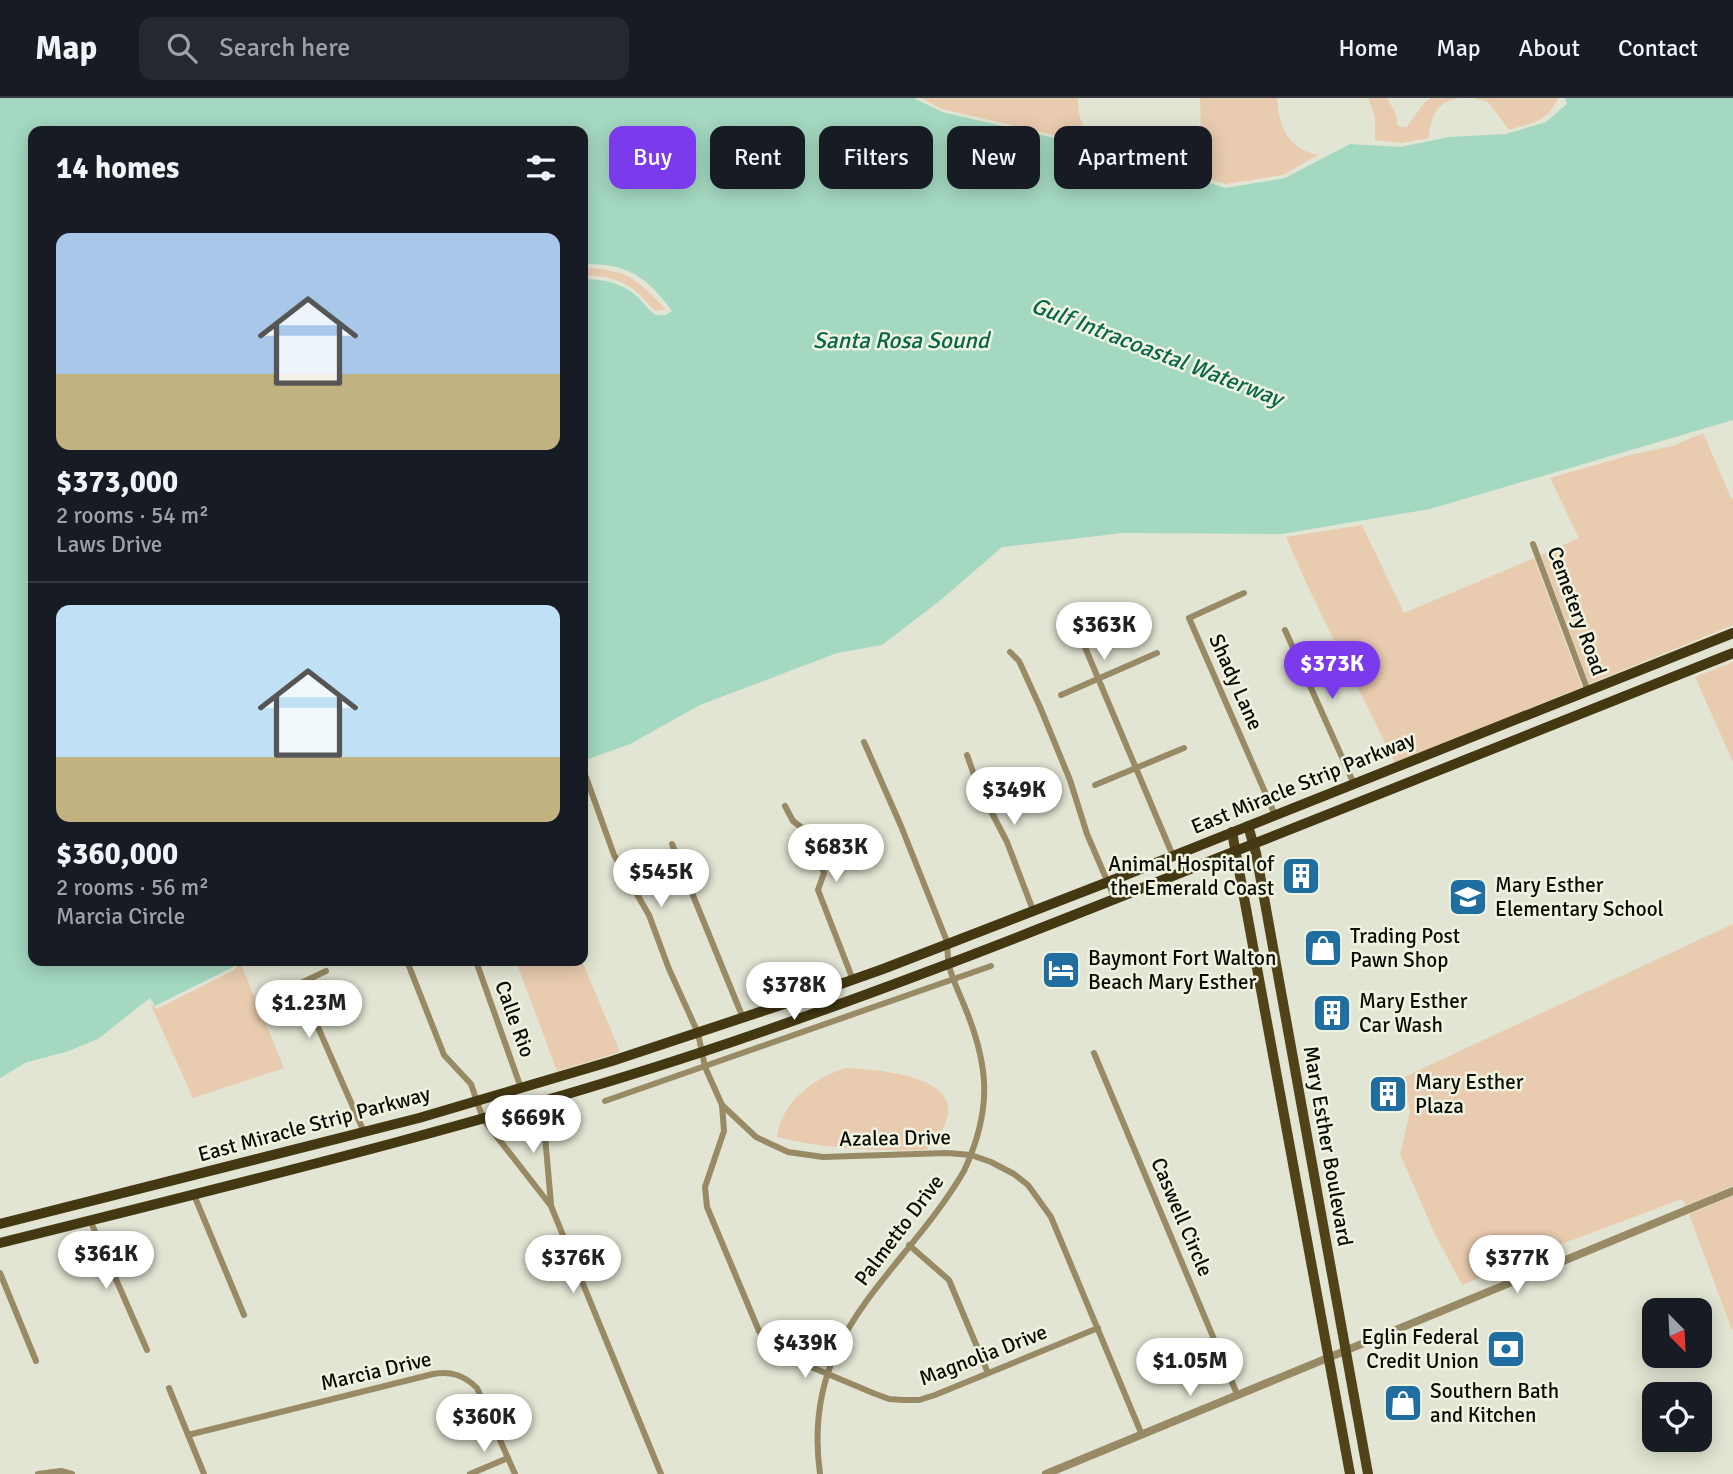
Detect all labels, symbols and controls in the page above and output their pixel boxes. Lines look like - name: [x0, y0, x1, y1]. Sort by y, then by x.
- search box: [139, 17, 629, 80]
- text: Map: [35, 28, 97, 69]
- icon: search: [163, 29, 201, 67]
- text: Search here: [219, 32, 350, 64]
- text: Home: [1338, 33, 1398, 63]
- text: Map: [1436, 33, 1481, 63]
- text: About: [1519, 33, 1580, 63]
- text: Contact: [1618, 33, 1698, 63]
- chip: Buy: [609, 126, 696, 189]
- chip: Rent: [710, 126, 805, 189]
- chip: Filters: [819, 126, 933, 189]
- chip: New: [947, 126, 1040, 189]
- chip: Apartment: [1054, 126, 1212, 189]
- icon: filters: [522, 149, 560, 187]
- text: 14 homes: [56, 150, 179, 187]
- icon: home: [245, 278, 371, 404]
- water label: Gulf Intracoastal Waterway: [1027, 291, 1290, 415]
- water label: Santa Rosa Sound: [813, 326, 992, 355]
- text: $373,000: [56, 464, 178, 501]
- text: 2 rooms · 54 m²: [56, 501, 209, 530]
- text: Laws Drive: [56, 530, 162, 559]
- street label: Cemetery Road: [1542, 543, 1612, 679]
- pin: $363K: [1055, 602, 1153, 662]
- text: $363K: [1072, 610, 1136, 639]
- street label: Shady Lane: [1203, 630, 1269, 734]
- pin: $373K: [1283, 642, 1381, 701]
- text: $373K: [1300, 649, 1364, 678]
- icon: home: [245, 650, 371, 776]
- street label: East Miracle Strip Parkway: [1187, 726, 1419, 840]
- pin: $349K: [965, 768, 1063, 827]
- text: $349K: [982, 775, 1046, 804]
- pin: $683K: [787, 824, 885, 884]
- text: $683K: [804, 832, 868, 861]
- text: $360,000: [56, 836, 178, 873]
- pin: $545K: [612, 850, 710, 909]
- place label: Animal Hospital of the Emerald Coast: [1108, 851, 1275, 901]
- building icon: Animal Hospital of the Emerald Coast: [1280, 855, 1322, 897]
- text: $545K: [629, 857, 693, 886]
- place label: Mary Esther Elementary School: [1495, 872, 1664, 922]
- text: 2 rooms · 56 m²: [56, 873, 209, 902]
- school or university icon: Mary Esther Elementary School: [1447, 876, 1489, 918]
- text: Marcia Circle: [56, 902, 185, 931]
- place label: Trading Post Pawn Shop: [1350, 923, 1460, 973]
- shop icon: Trading Post Pawn Shop: [1302, 927, 1344, 969]
- place label: Baymont Fort Walton Beach Mary Esther: [1088, 945, 1276, 995]
- hotel icon: Baymont Fort Walton Beach Mary Esther: [1040, 949, 1082, 991]
- pin: $378K: [745, 962, 843, 1022]
- text: $378K: [762, 970, 826, 999]
- street label: Calle Rio: [489, 977, 541, 1061]
- pin: $1.23M: [252, 981, 366, 1040]
- text: $1.23M: [271, 988, 347, 1017]
- place label: Mary Esther Car Wash: [1359, 988, 1468, 1038]
- building icon: Mary Esther Car Wash: [1311, 992, 1353, 1034]
- street label: Mary Esther Boulevard: [1298, 1044, 1358, 1248]
- place label: Mary Esther Plaza: [1415, 1069, 1524, 1119]
- building icon: Mary Esther Plaza: [1367, 1073, 1409, 1115]
- street label: East Miracle Strip Parkway: [195, 1080, 433, 1168]
- pin: $669K: [484, 1096, 582, 1155]
- text: $669K: [501, 1103, 565, 1132]
- street label: Azalea Drive: [839, 1124, 951, 1152]
- street label: Caswell Circle: [1145, 1154, 1219, 1280]
- street label: Palmetto Drive: [849, 1169, 949, 1291]
- pin: $361K: [57, 1232, 155, 1291]
- pin: $376K: [524, 1236, 622, 1295]
- pin: $377K: [1468, 1236, 1566, 1295]
- text: $361K: [74, 1239, 138, 1268]
- text: $376K: [541, 1243, 605, 1272]
- text: $377K: [1485, 1243, 1549, 1272]
- north arrow: [1642, 1298, 1712, 1368]
- map controls: [1642, 1298, 1712, 1452]
- street label: Magnolia Drive: [915, 1319, 1051, 1391]
- pin: $439K: [756, 1320, 854, 1380]
- place label: Eglin Federal Credit Union: [1362, 1324, 1479, 1374]
- text: $439K: [773, 1328, 837, 1357]
- bank icon: Eglin Federal Credit Union: [1485, 1328, 1527, 1370]
- pin: $1.05M: [1133, 1338, 1247, 1398]
- street label: Marcia Drive: [318, 1346, 434, 1396]
- text: $1.05M: [1152, 1346, 1228, 1375]
- place label: Southern Bath and Kitchen: [1430, 1378, 1559, 1428]
- shop icon: Southern Bath and Kitchen: [1382, 1382, 1424, 1424]
- button: locate: [1642, 1382, 1712, 1452]
- pin: $360K: [435, 1394, 533, 1454]
- text: $360K: [452, 1402, 516, 1431]

